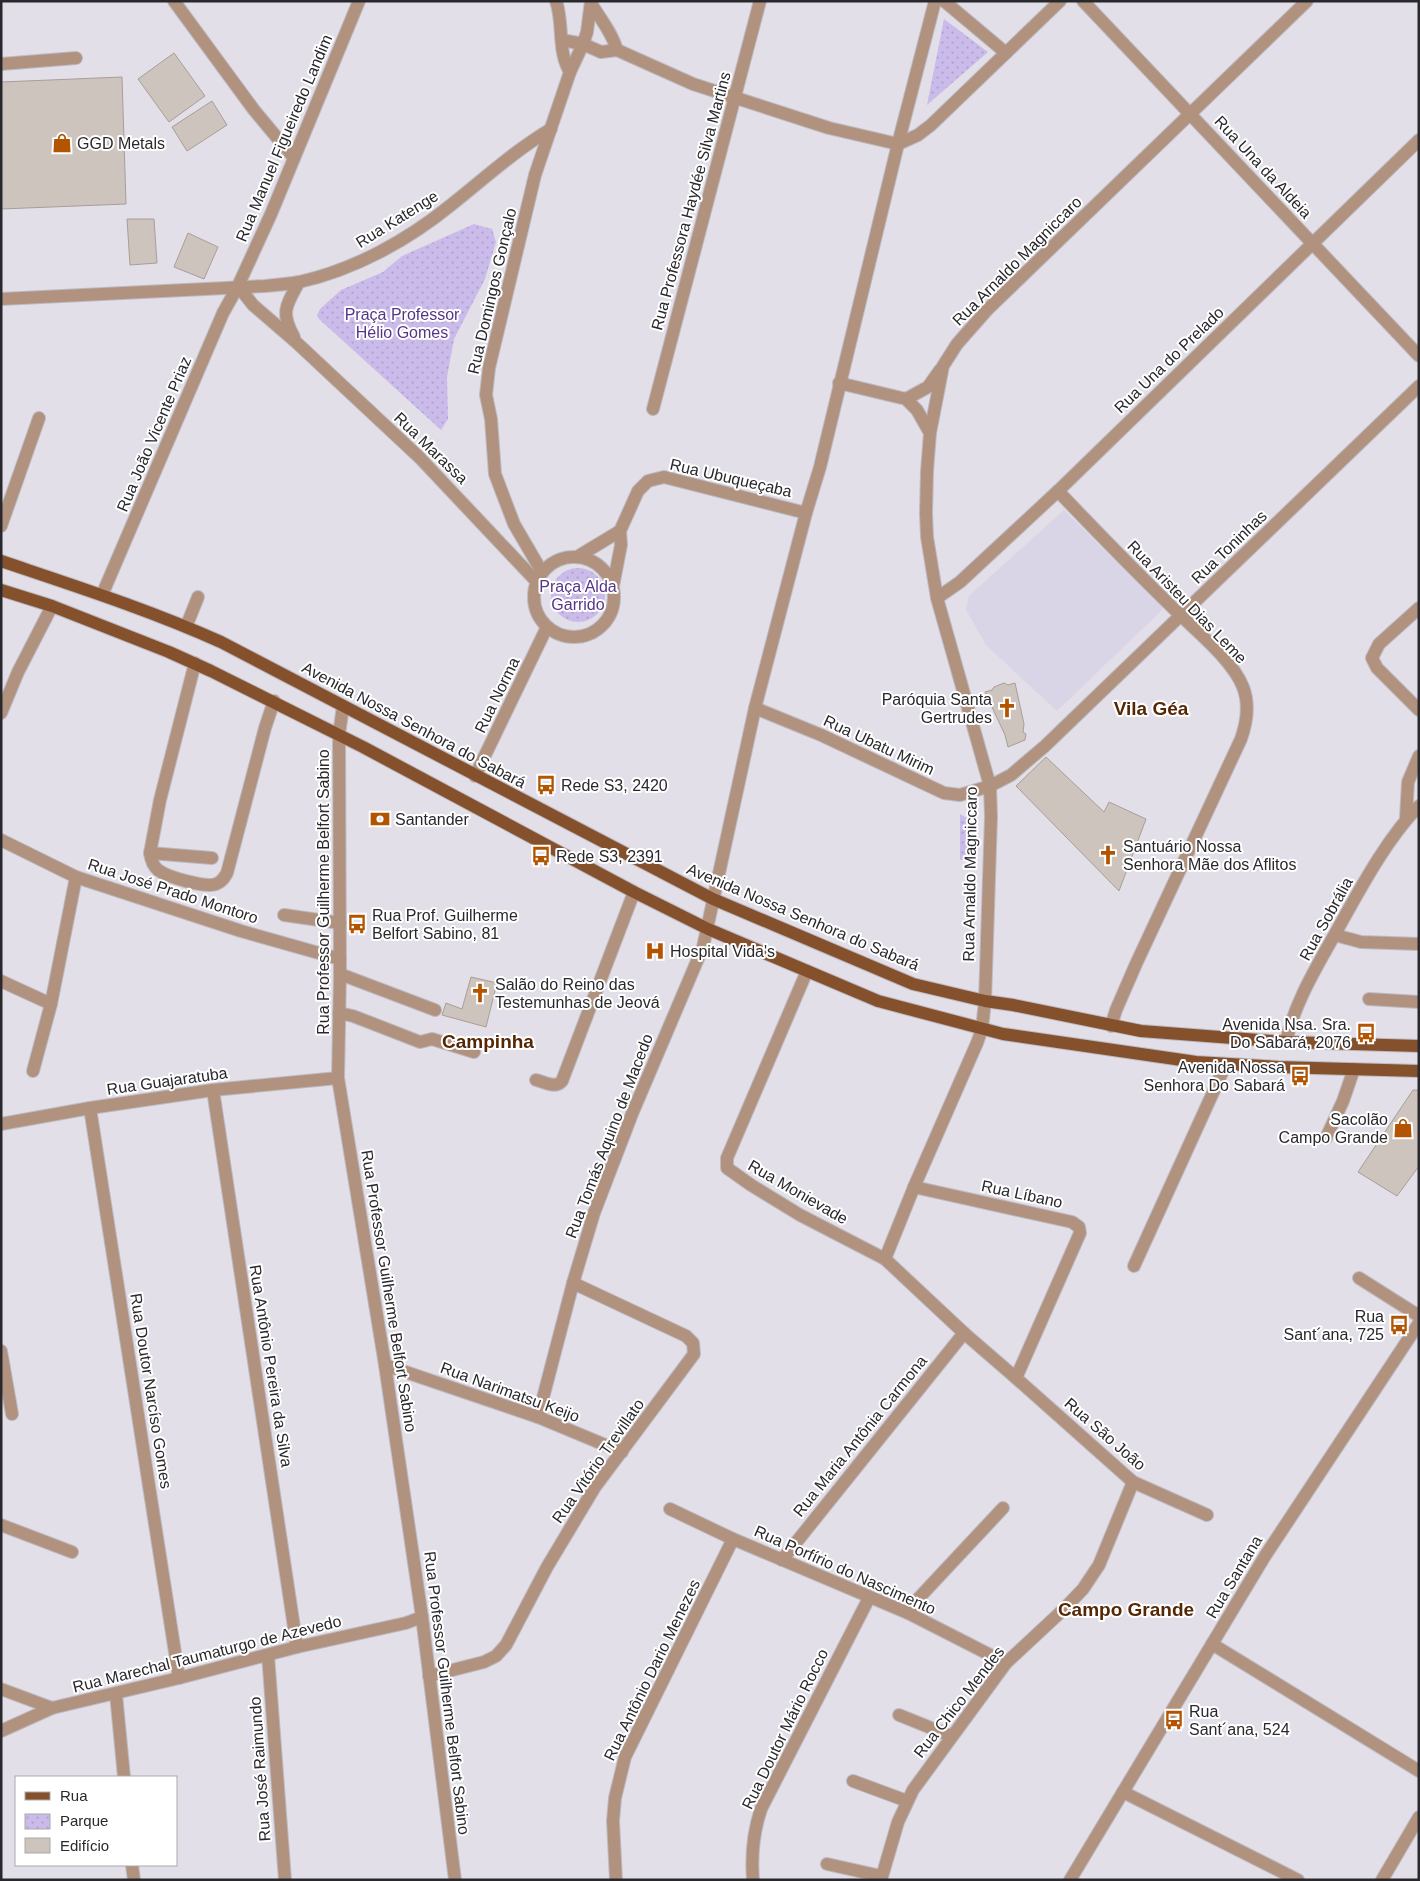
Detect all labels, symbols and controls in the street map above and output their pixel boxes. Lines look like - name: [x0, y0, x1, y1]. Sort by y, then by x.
- street label: Rua Manuel Figueiredo Landim: [233, 32, 335, 244]
- street label: Rua Professora Haydée Silva Martins: [648, 70, 734, 332]
- street label: Rua Una da Aldeia: [1211, 112, 1315, 222]
- shop icon: GGD Metals: [51, 132, 73, 154]
- place label: GGD Metals: [77, 135, 165, 152]
- street label: Rua Katenge: [353, 187, 441, 251]
- street label: Rua Arnaldo Magniccaro: [949, 193, 1085, 329]
- street label: Rua Domingos Gonçalo: [465, 206, 519, 376]
- street label: Rua Una do Prelado: [1111, 303, 1227, 416]
- park label: Praça Professor Hélio Gomes: [345, 306, 460, 341]
- street label: Rua João Vicente Priaz: [114, 354, 194, 514]
- street label: Rua Marassa: [391, 409, 471, 487]
- street label: Rua Ubuqueçaba: [668, 456, 794, 500]
- street label: Rua Toninhas: [1188, 507, 1270, 587]
- street label: Rua Aristeu Dias Leme: [1124, 537, 1250, 667]
- park label: Praça Alda Garrido: [539, 578, 617, 613]
- street label: Rua Norma: [471, 654, 523, 735]
- street label: Avenida Nossa Senhora do Sabará: [299, 659, 529, 791]
- place label: Paróquia Santa Gertrudes: [882, 691, 992, 726]
- church icon: Paróquia Santa Gertrudes: [996, 697, 1018, 719]
- district label: Vila Géa: [1114, 698, 1189, 719]
- street label: Rua Ubatu Mirim: [821, 712, 937, 778]
- street label: Rua Professor Guilherme Belfort Sabino: [315, 749, 332, 1035]
- bus stop icon: Rede S3, 2420: [535, 774, 557, 796]
- place label: Rede S3, 2420: [561, 777, 668, 794]
- street label: Rua Arnaldo Magniccaro: [960, 786, 980, 962]
- bank icon: Santander: [369, 808, 391, 830]
- place label: Santander: [395, 811, 470, 828]
- place label: Santuário Nossa Senhora Mãe dos Aflitos: [1123, 838, 1296, 873]
- church icon: Santuário Nossa Senhora Mãe dos Aflitos: [1097, 844, 1119, 866]
- bus stop icon: Rede S3, 2391: [530, 845, 552, 867]
- place label: Rede S3, 2391: [556, 848, 663, 865]
- street label: Rua José Prado Montoro: [86, 855, 260, 927]
- street label: Avenida Nossa Senhora do Sabará: [684, 860, 922, 974]
- street label: Rua Sobrália: [1296, 874, 1356, 964]
- place label: Rua Prof. Guilherme Belfort Sabino, 81: [372, 907, 518, 942]
- bus stop icon: Rua Prof. Guilherme Belfort Sabino, 81: [346, 913, 368, 935]
- hospital icon: Hospital Vida's: [644, 940, 666, 962]
- place label: Hospital Vida's: [670, 943, 775, 960]
- place label: Salão do Reino das Testemunhas de Jeová: [495, 976, 660, 1011]
- church icon: Salão do Reino das Testemunhas de Jeová: [469, 982, 491, 1004]
- place label: Avenida Nsa. Sra. Do Sabará, 2076: [1222, 1016, 1351, 1051]
- bus stop icon: Avenida Nsa. Sra. Do Sabará, 2076: [1355, 1022, 1377, 1044]
- district label: Campinha: [442, 1031, 534, 1052]
- street label: Rua Tomás Aquino de Macedo: [562, 1031, 656, 1241]
- place label: Avenida Nossa Senhora Do Sabará: [1144, 1059, 1285, 1094]
- street label: Rua Guajaratuba: [105, 1064, 229, 1098]
- bus stop icon: Avenida Nossa Senhora Do Sabará: [1289, 1065, 1311, 1087]
- place label: Sacolão Campo Grande: [1279, 1111, 1388, 1146]
- shop icon: Sacolão Campo Grande: [1392, 1117, 1414, 1139]
- street label: Rua Professor Guilherme Belfort Sabino: [358, 1149, 420, 1433]
- street label: Rua Monievade: [745, 1157, 851, 1227]
- street label: Rua Líbano: [980, 1177, 1064, 1211]
- street label: Rua Antônio Pereira da Silva: [247, 1264, 295, 1468]
- street label: Rua Doutor Narcíso Gomes: [127, 1292, 175, 1490]
- place label: Rua Sant´ana, 725: [1283, 1308, 1384, 1343]
- bus stop icon: Rua Sant´ana, 725: [1388, 1314, 1410, 1336]
- street label: Rua Maria Antônia Carmona: [790, 1352, 930, 1520]
- street label: Rua Narimatsu Keijo: [438, 1359, 582, 1425]
- street label: Rua São João: [1061, 1394, 1149, 1474]
- street label: Rua Vitório Trevillato: [549, 1396, 647, 1526]
- street label: Rua Porfírio do Nascimento: [752, 1522, 938, 1618]
- street label: Rua Santana: [1203, 1533, 1265, 1621]
- street label: Rua Professor Guilherme Belfort Sabino: [421, 1550, 473, 1836]
- street label: Rua Antônio Dario Menezes: [601, 1577, 703, 1763]
- district label: Campo Grande: [1058, 1599, 1194, 1620]
- street label: Rua Marechal Taumaturgo de Azevedo: [71, 1612, 343, 1696]
- street label: Rua Chico Mendes: [910, 1643, 1008, 1761]
- street label: Rua Doutor Mário Rocco: [739, 1646, 831, 1812]
- street label: Rua José Raimundo: [246, 1696, 274, 1842]
- place label: Rua Sant´ana, 524: [1189, 1703, 1290, 1738]
- bus stop icon: Rua Sant´ana, 524: [1163, 1709, 1185, 1731]
- legend: [15, 1776, 178, 1866]
- text: Rua: [60, 1787, 88, 1804]
- text: Parque: [60, 1812, 108, 1829]
- text: Edifício: [60, 1837, 109, 1854]

